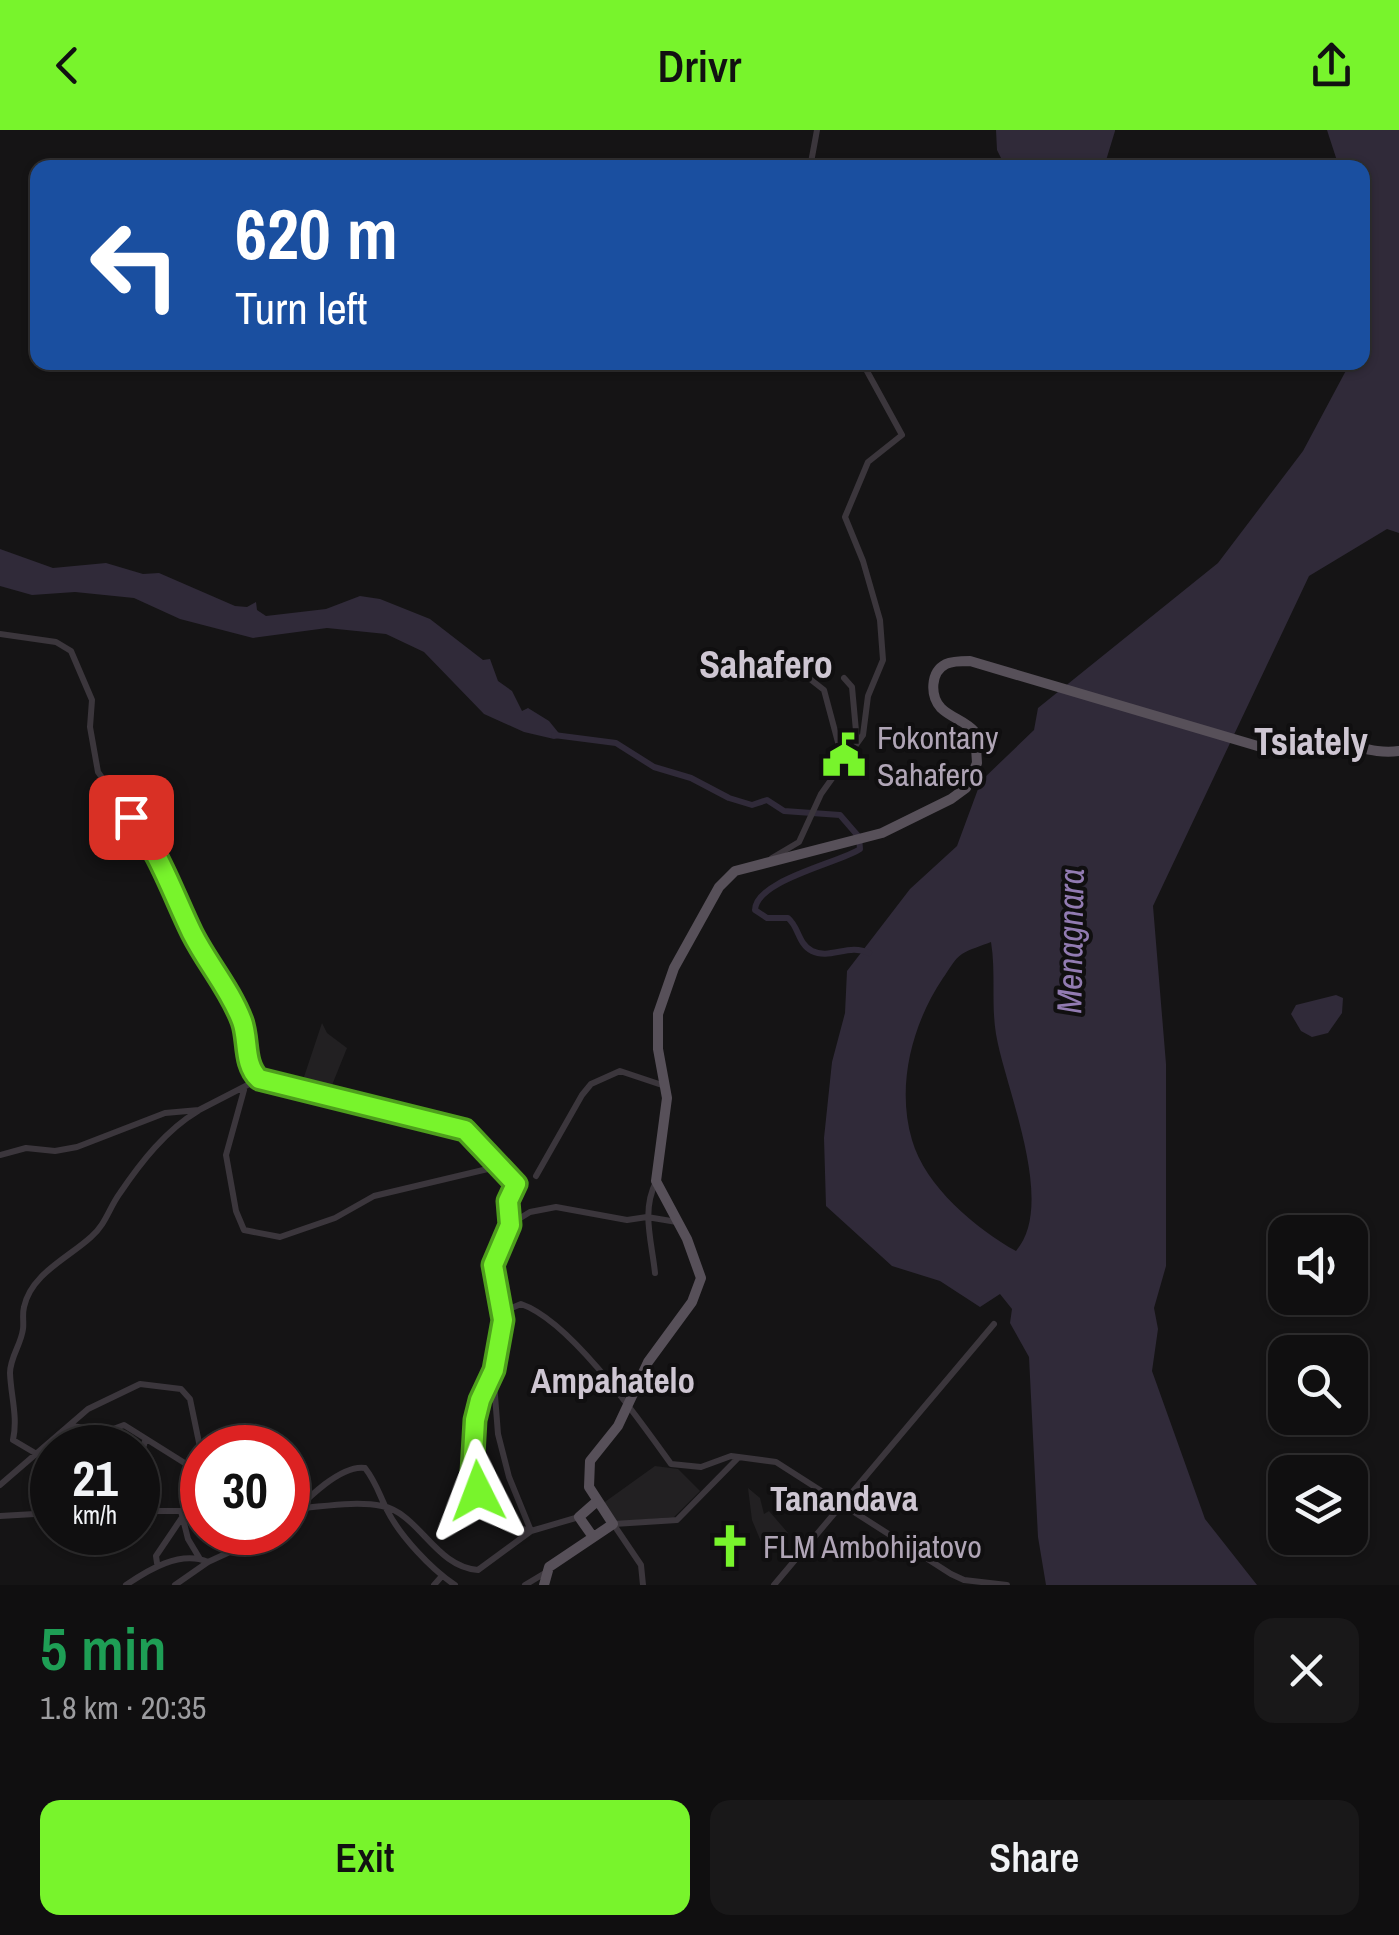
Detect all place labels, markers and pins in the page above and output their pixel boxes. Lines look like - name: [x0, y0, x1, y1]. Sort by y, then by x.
- place label: Fokontany Sahafero: [877, 716, 998, 796]
- public building icon: Fokontany Sahafero: [820, 731, 868, 779]
- pin: [89, 775, 174, 860]
- church icon: FLM Ambohijatovo: [706, 1522, 754, 1570]
- place label: FLM Ambohijatovo: [763, 1525, 982, 1568]

